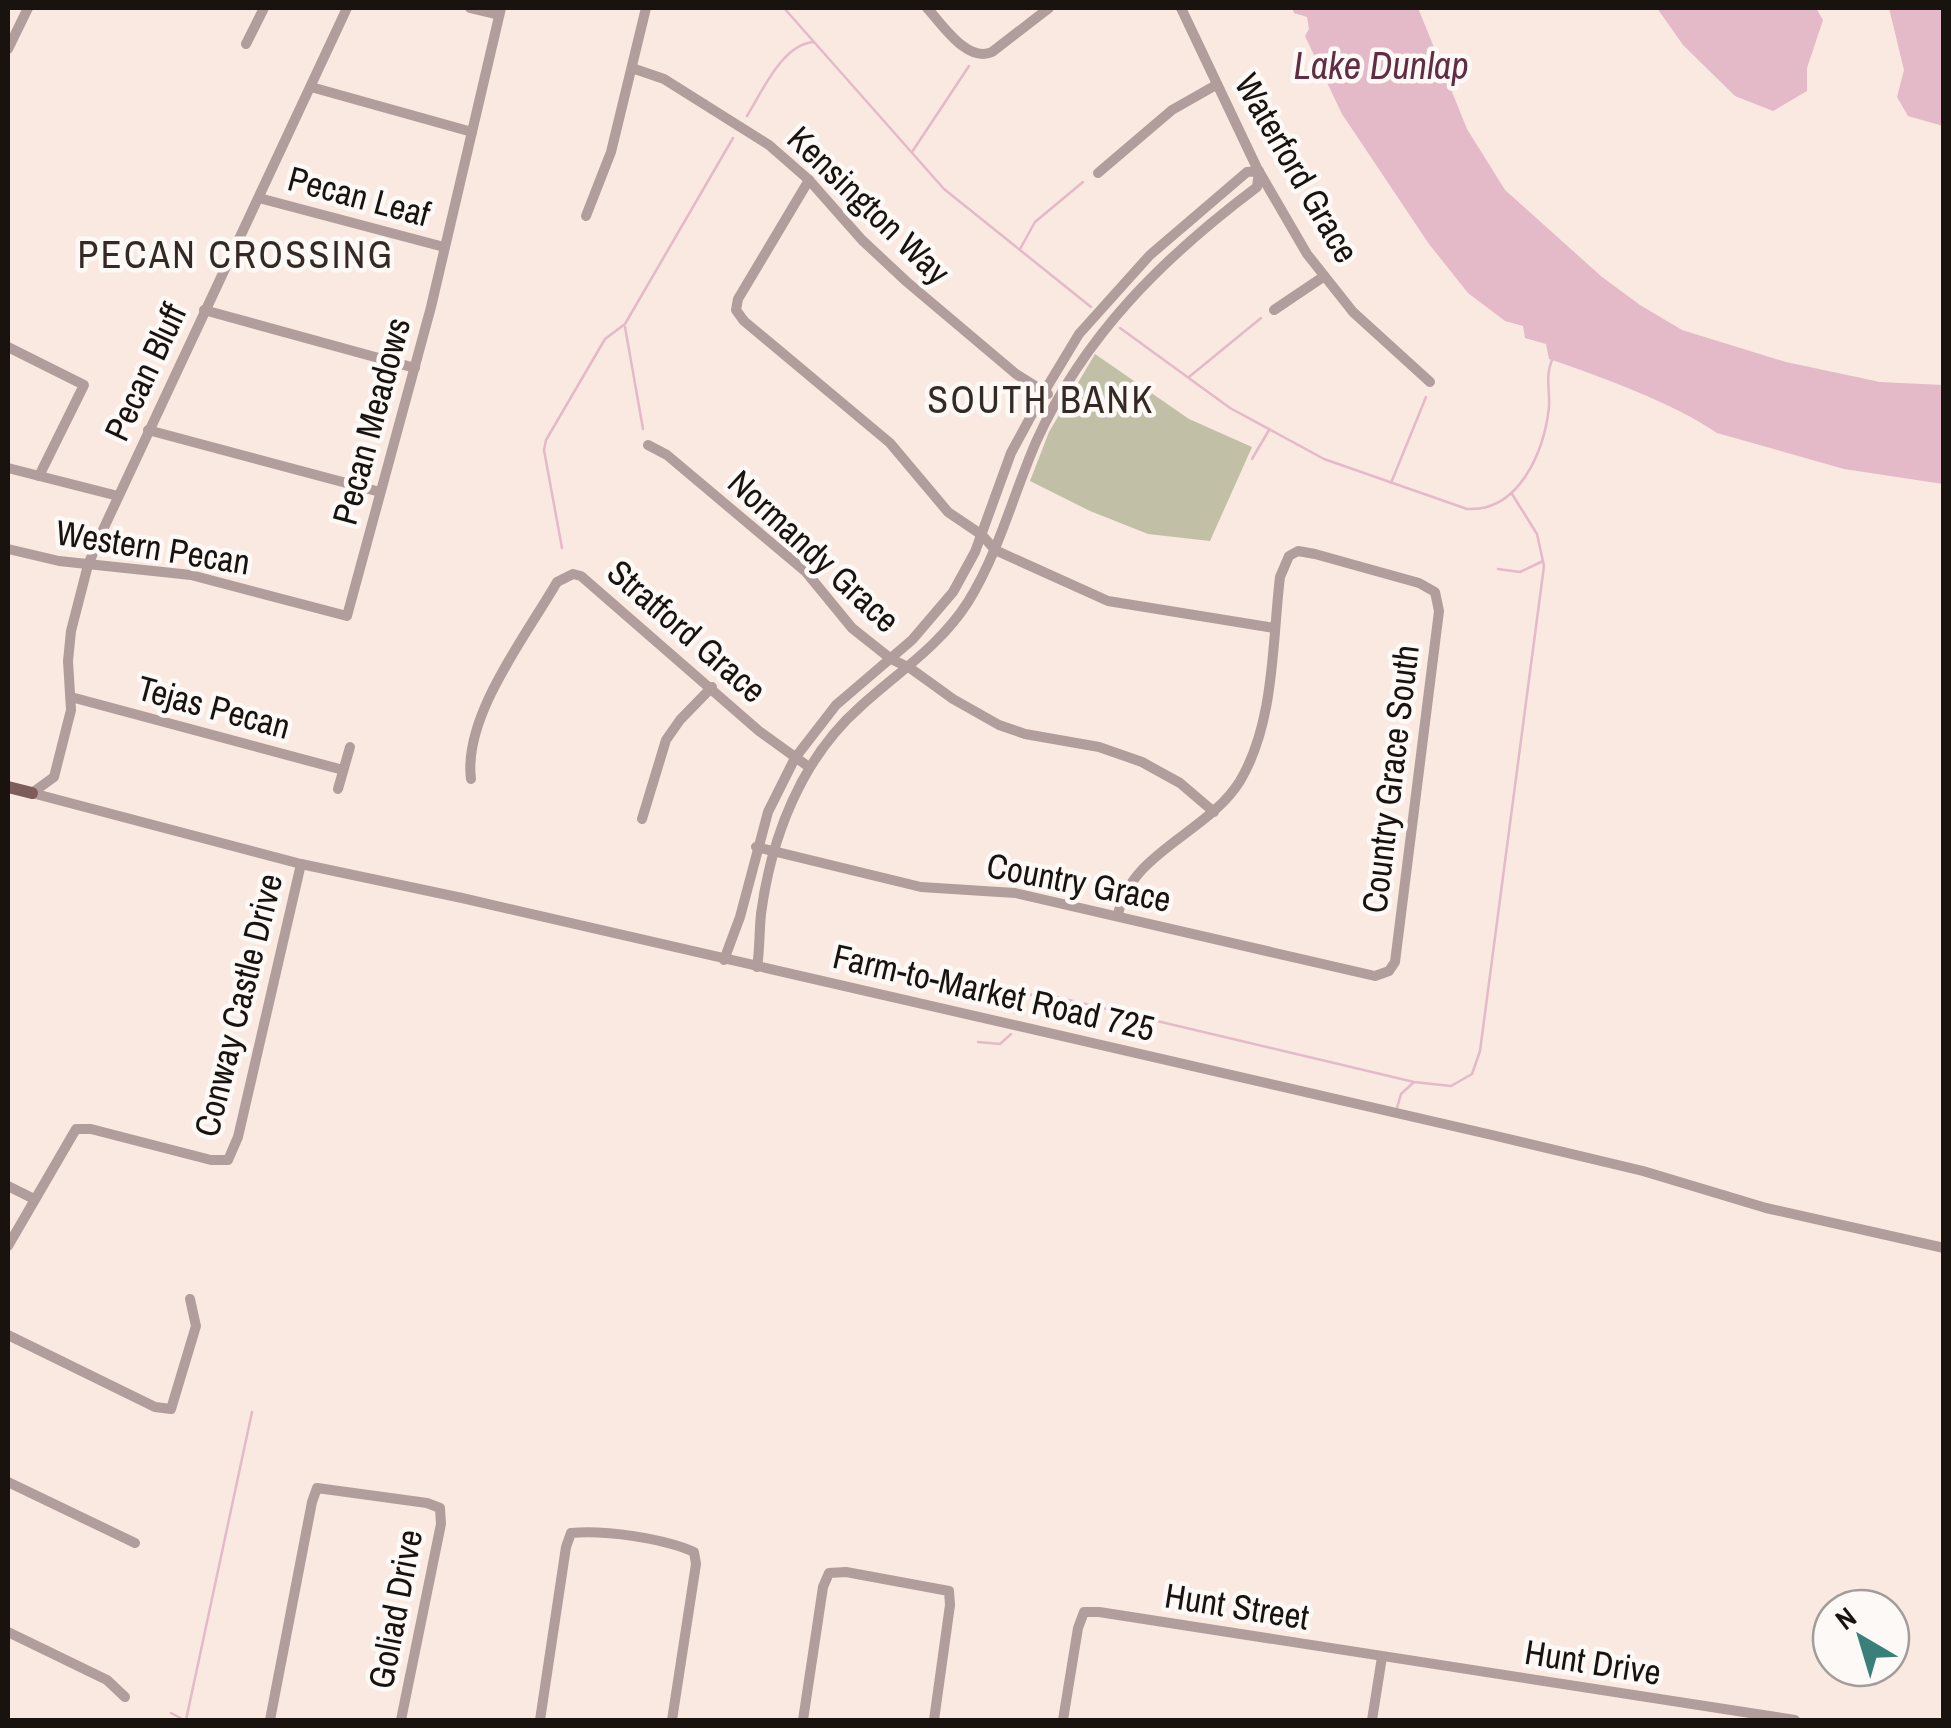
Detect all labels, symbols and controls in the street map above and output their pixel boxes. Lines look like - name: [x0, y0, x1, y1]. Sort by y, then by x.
- water label: Lake Dunlap: [1294, 40, 1468, 91]
- street label: Waterford Grace: [1224, 65, 1370, 271]
- street label: Kensington Way: [777, 115, 961, 295]
- street label: Pecan Leaf: [283, 155, 435, 237]
- district label: PECAN CROSSING: [77, 229, 395, 280]
- street label: Pecan Bluff: [93, 295, 197, 448]
- street label: Pecan Meadows: [321, 312, 421, 530]
- district label: SOUTH BANK: [927, 374, 1155, 425]
- street label: Normandy Grace: [718, 459, 910, 643]
- street label: Western Pecan: [53, 508, 253, 586]
- street label: Stratford Grace: [598, 549, 776, 713]
- street label: Country Grace South: [1350, 642, 1430, 916]
- street label: Tejas Pecan: [132, 664, 296, 750]
- street label: Country Grace: [983, 841, 1175, 923]
- street label: Conway Castle Drive: [183, 869, 293, 1141]
- street label: Farm-to-Market Road 725: [829, 932, 1159, 1052]
- street label: Goliad Drive: [357, 1525, 433, 1693]
- street label: Hunt Street: [1162, 1571, 1312, 1641]
- north arrow: [1811, 1588, 1911, 1688]
- text: N: [1827, 1598, 1864, 1638]
- street label: Hunt Drive: [1522, 1628, 1664, 1696]

